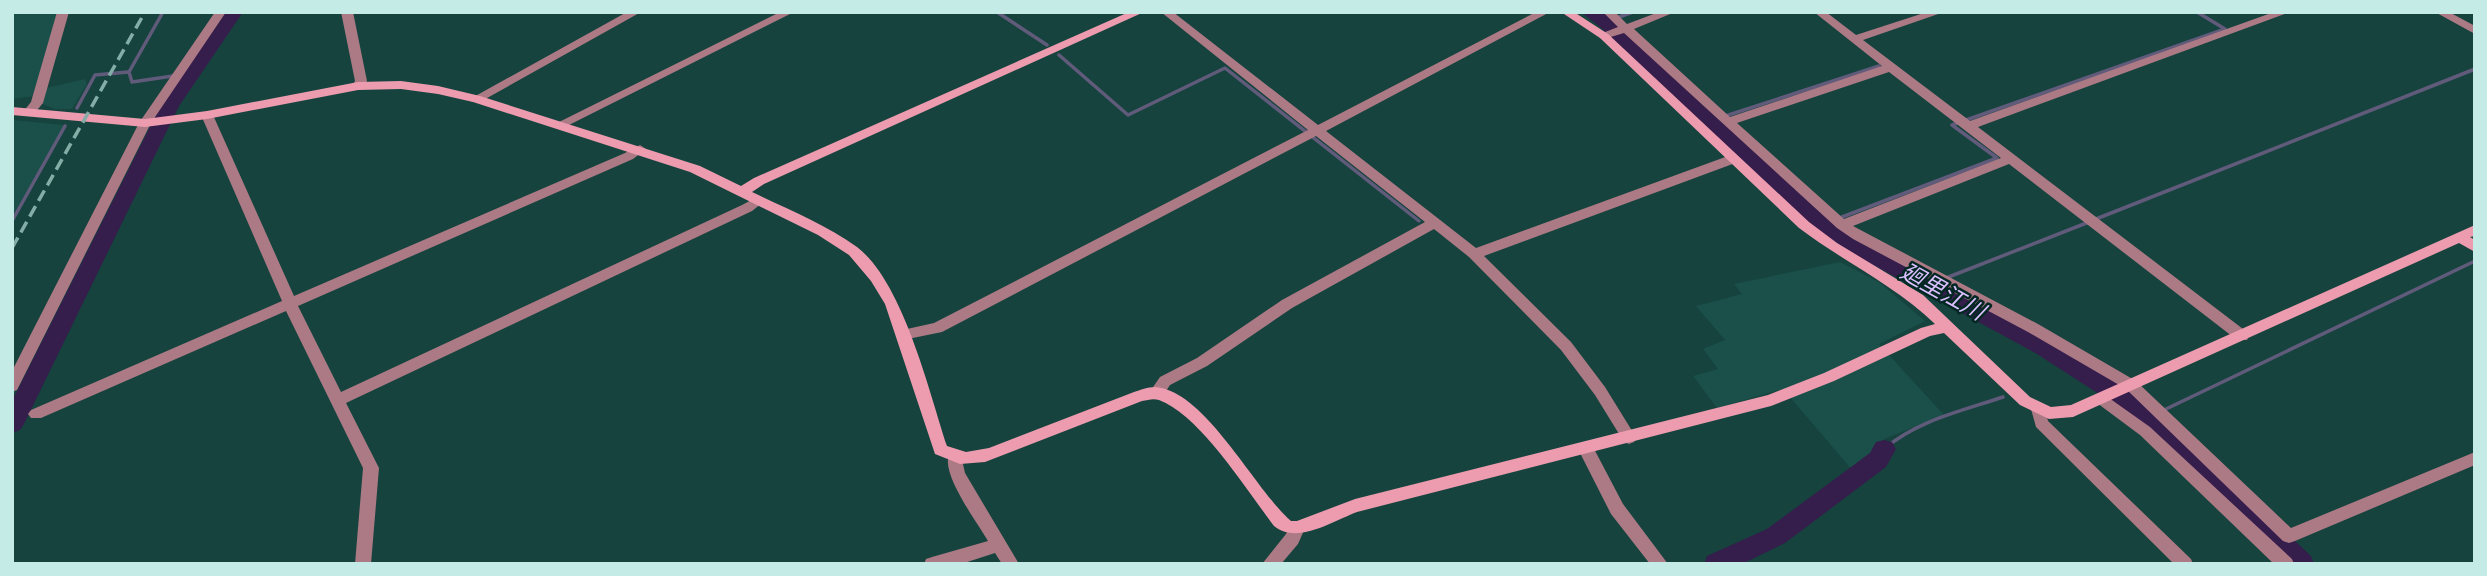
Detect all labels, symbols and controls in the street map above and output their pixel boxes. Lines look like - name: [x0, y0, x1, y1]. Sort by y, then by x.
- water label: 廻里江川: [1896, 257, 1992, 327]

